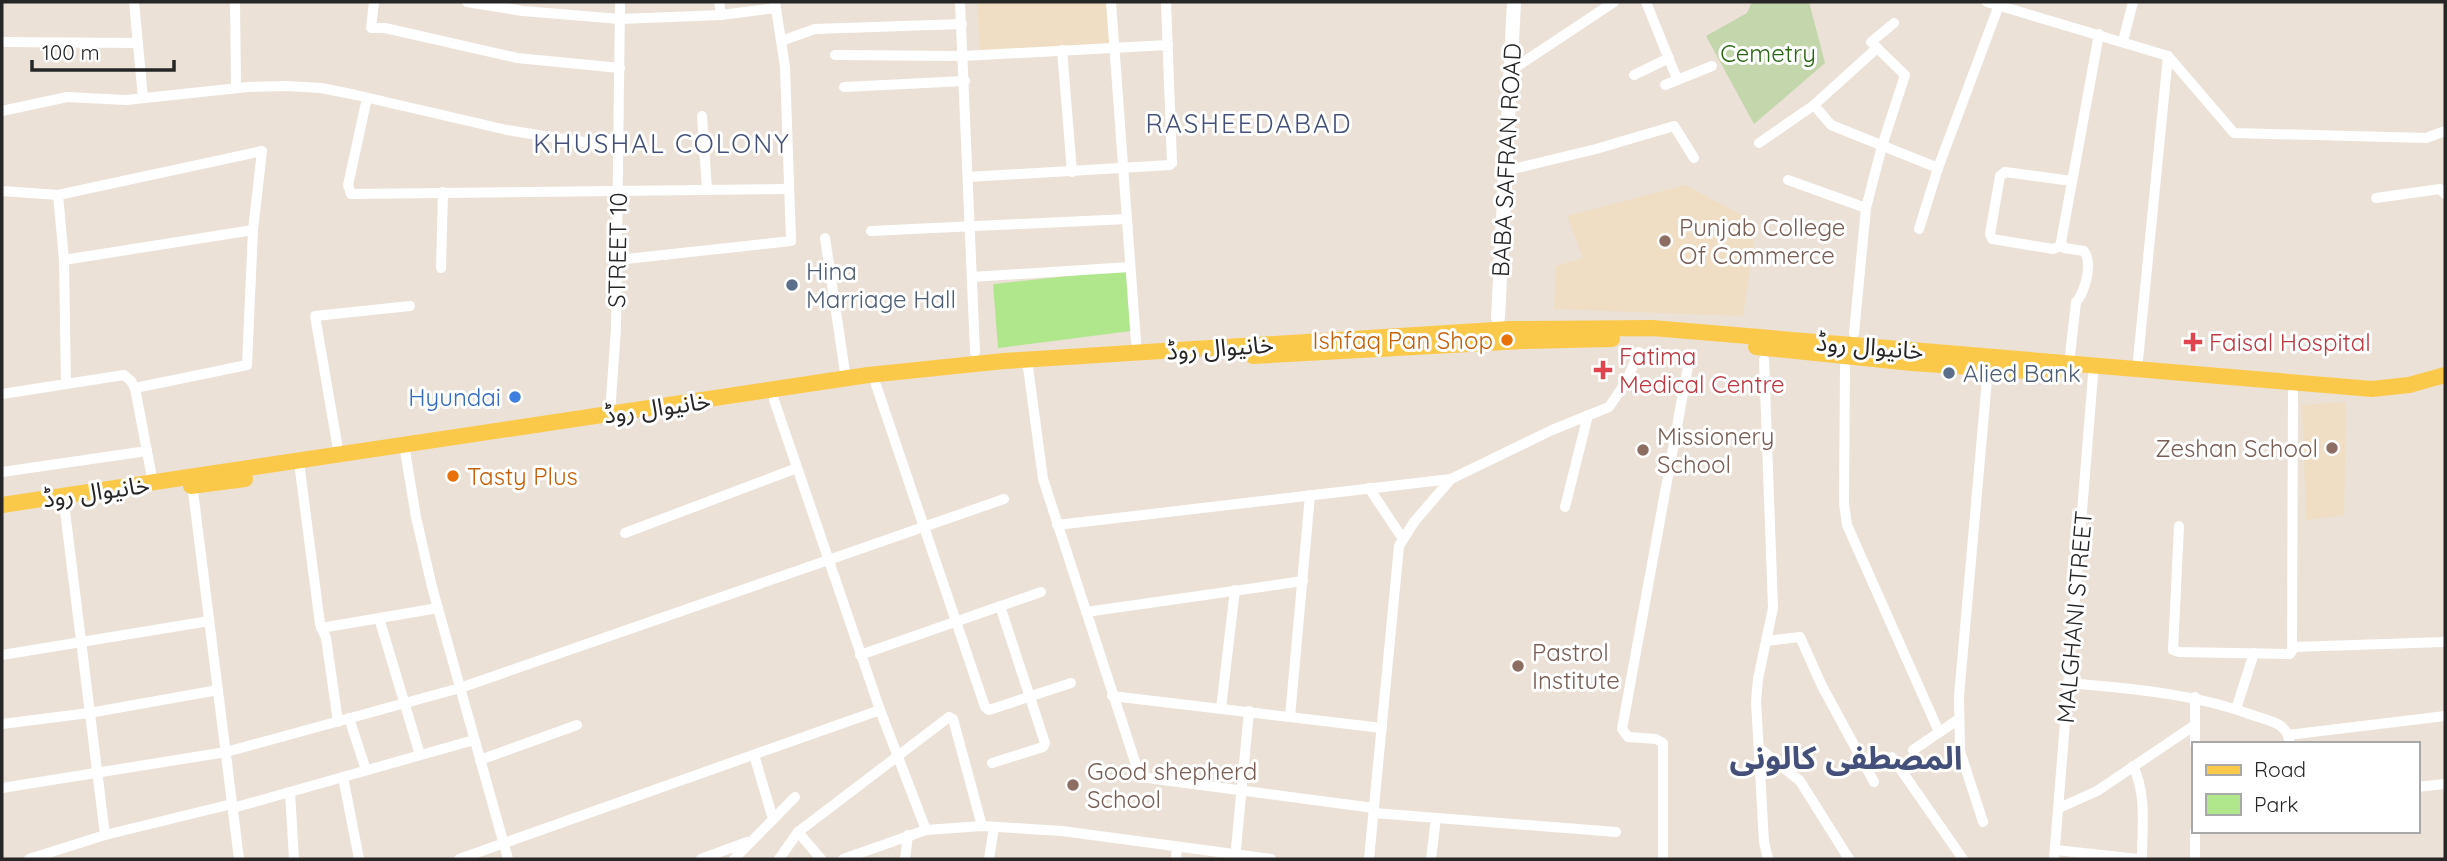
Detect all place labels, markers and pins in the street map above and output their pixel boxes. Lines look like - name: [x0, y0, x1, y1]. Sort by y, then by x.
- place label: Punjab College Of Commerce: [1679, 212, 1845, 270]
- marker: Punjab College Of Commerce: [1657, 233, 1673, 249]
- place label: Hina Marriage Hall: [806, 256, 956, 314]
- marker: Hina Marriage Hall: [784, 277, 800, 293]
- place label: Ishfaq Pan Shop: [1313, 325, 1493, 355]
- place label: Faisal Hospital: [2209, 327, 2371, 357]
- marker: Ishfaq Pan Shop: [1499, 332, 1515, 348]
- marker: Faisal Hospital: [2183, 332, 2203, 352]
- place label: Fatima Medical Centre: [1619, 341, 1785, 399]
- place label: Alied Bank: [1963, 358, 2081, 388]
- marker: Fatima Medical Centre: [1593, 360, 1613, 380]
- marker: Alied Bank: [1941, 365, 1957, 381]
- place label: Hyundai: [408, 382, 501, 412]
- marker: Hyundai: [507, 389, 523, 405]
- place label: Missionery School: [1657, 421, 1774, 479]
- place label: Zeshan School: [2155, 433, 2318, 463]
- marker: Zeshan School: [2324, 440, 2340, 456]
- marker: Missionery School: [1635, 442, 1651, 458]
- place label: Tasty Plus: [467, 461, 578, 491]
- marker: Tasty Plus: [445, 468, 461, 484]
- place label: Pastrol Institute: [1532, 637, 1620, 695]
- marker: Pastrol Institute: [1510, 658, 1526, 674]
- place label: Good shepherd School: [1087, 756, 1257, 814]
- marker: Good shepherd School: [1065, 777, 1081, 793]

